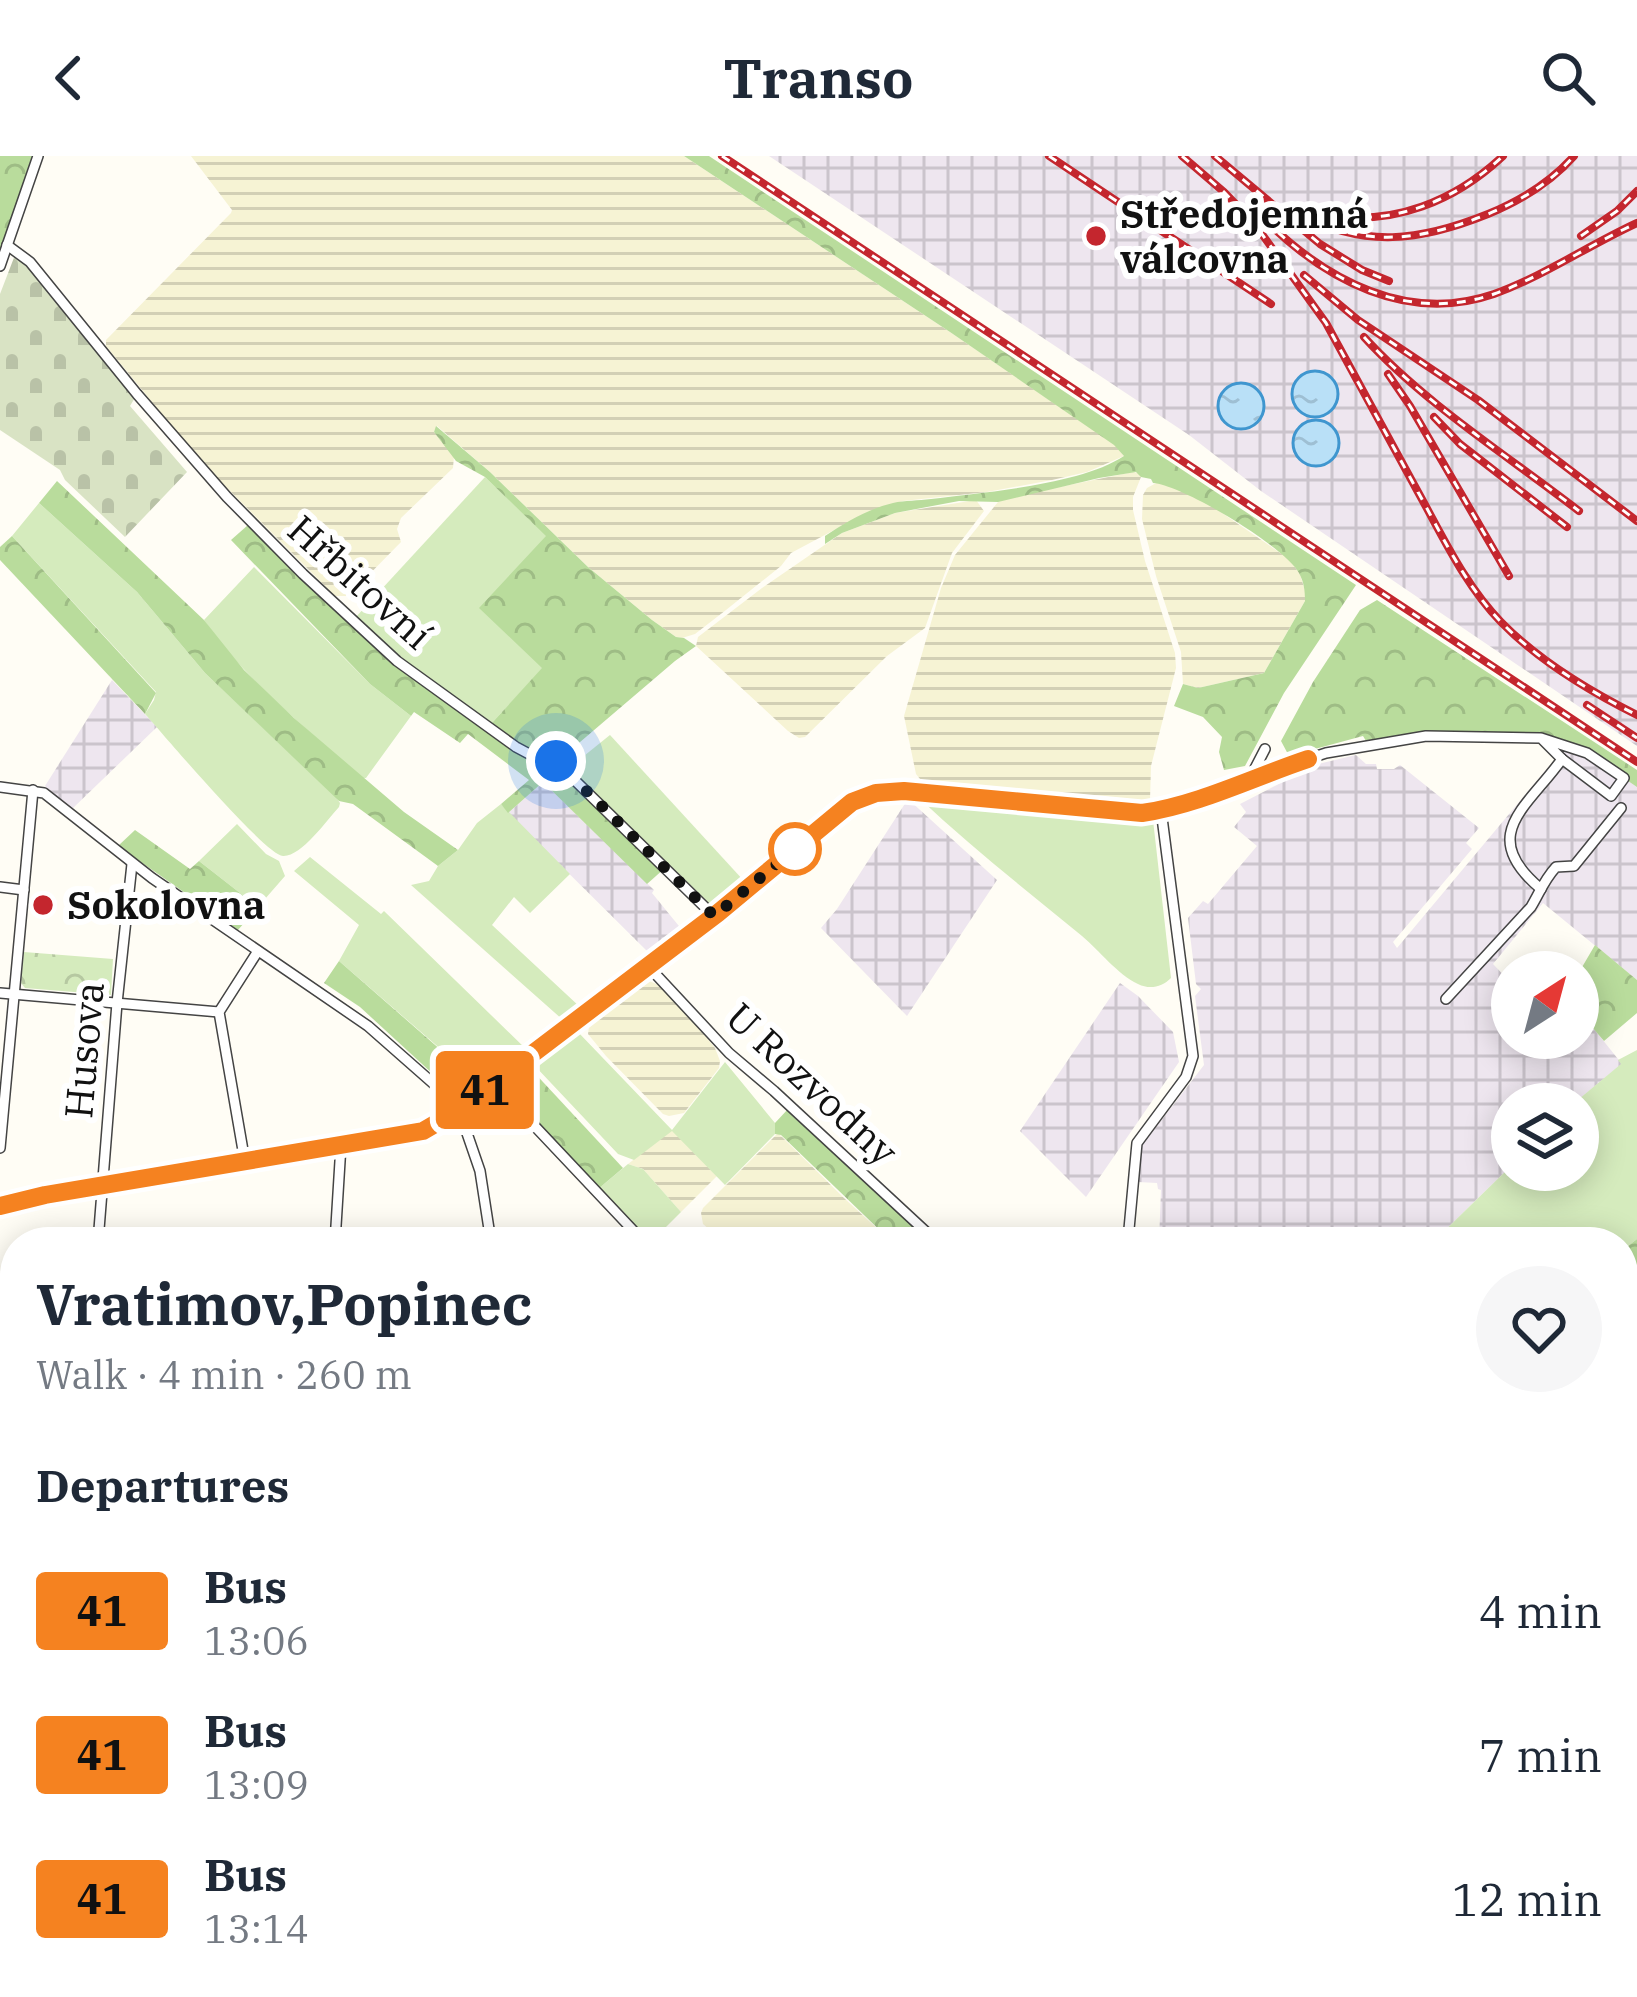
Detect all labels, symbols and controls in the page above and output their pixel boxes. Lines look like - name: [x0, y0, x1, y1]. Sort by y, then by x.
- text: Transo: [724, 43, 913, 113]
- icon: back: [36, 45, 102, 111]
- icon: search: [1535, 45, 1601, 111]
- place label: Středojemná válcovna: [1120, 188, 1369, 284]
- marker: Středojemná válcovna: [1083, 223, 1109, 249]
- street label: Hřbitovní: [278, 503, 443, 660]
- your location: [526, 731, 586, 791]
- unlabelled marker: [770, 824, 820, 874]
- place label: Sokolovna: [67, 879, 265, 930]
- marker: Sokolovna: [30, 892, 56, 918]
- north arrow: [1491, 951, 1599, 1059]
- map controls: [1491, 951, 1599, 1191]
- street label: Husova: [52, 979, 115, 1120]
- street label: U Rozvodny: [716, 991, 909, 1176]
- line badge: 41: [431, 1051, 539, 1129]
- text: 41: [460, 1062, 510, 1117]
- button: layers: [1491, 1083, 1599, 1191]
- button: heart: [1476, 1266, 1602, 1392]
- text: Vratimov,Popinec: [36, 1267, 532, 1341]
- text: Walk · 4 min · 260 m: [36, 1349, 412, 1400]
- text: Departures: [36, 1456, 289, 1514]
- text: Bus: [204, 1557, 287, 1615]
- text: 4 min: [1479, 1582, 1602, 1640]
- text: 41: [77, 1583, 127, 1638]
- text: 13:06: [204, 1615, 309, 1666]
- text: Bus: [204, 1701, 287, 1759]
- text: 7 min: [1479, 1726, 1602, 1784]
- text: 41: [77, 1727, 127, 1782]
- text: 13:09: [204, 1759, 309, 1810]
- text: Bus: [204, 1845, 287, 1903]
- text: 12 min: [1452, 1870, 1602, 1928]
- text: 41: [77, 1871, 127, 1926]
- text: 13:14: [204, 1903, 309, 1954]

